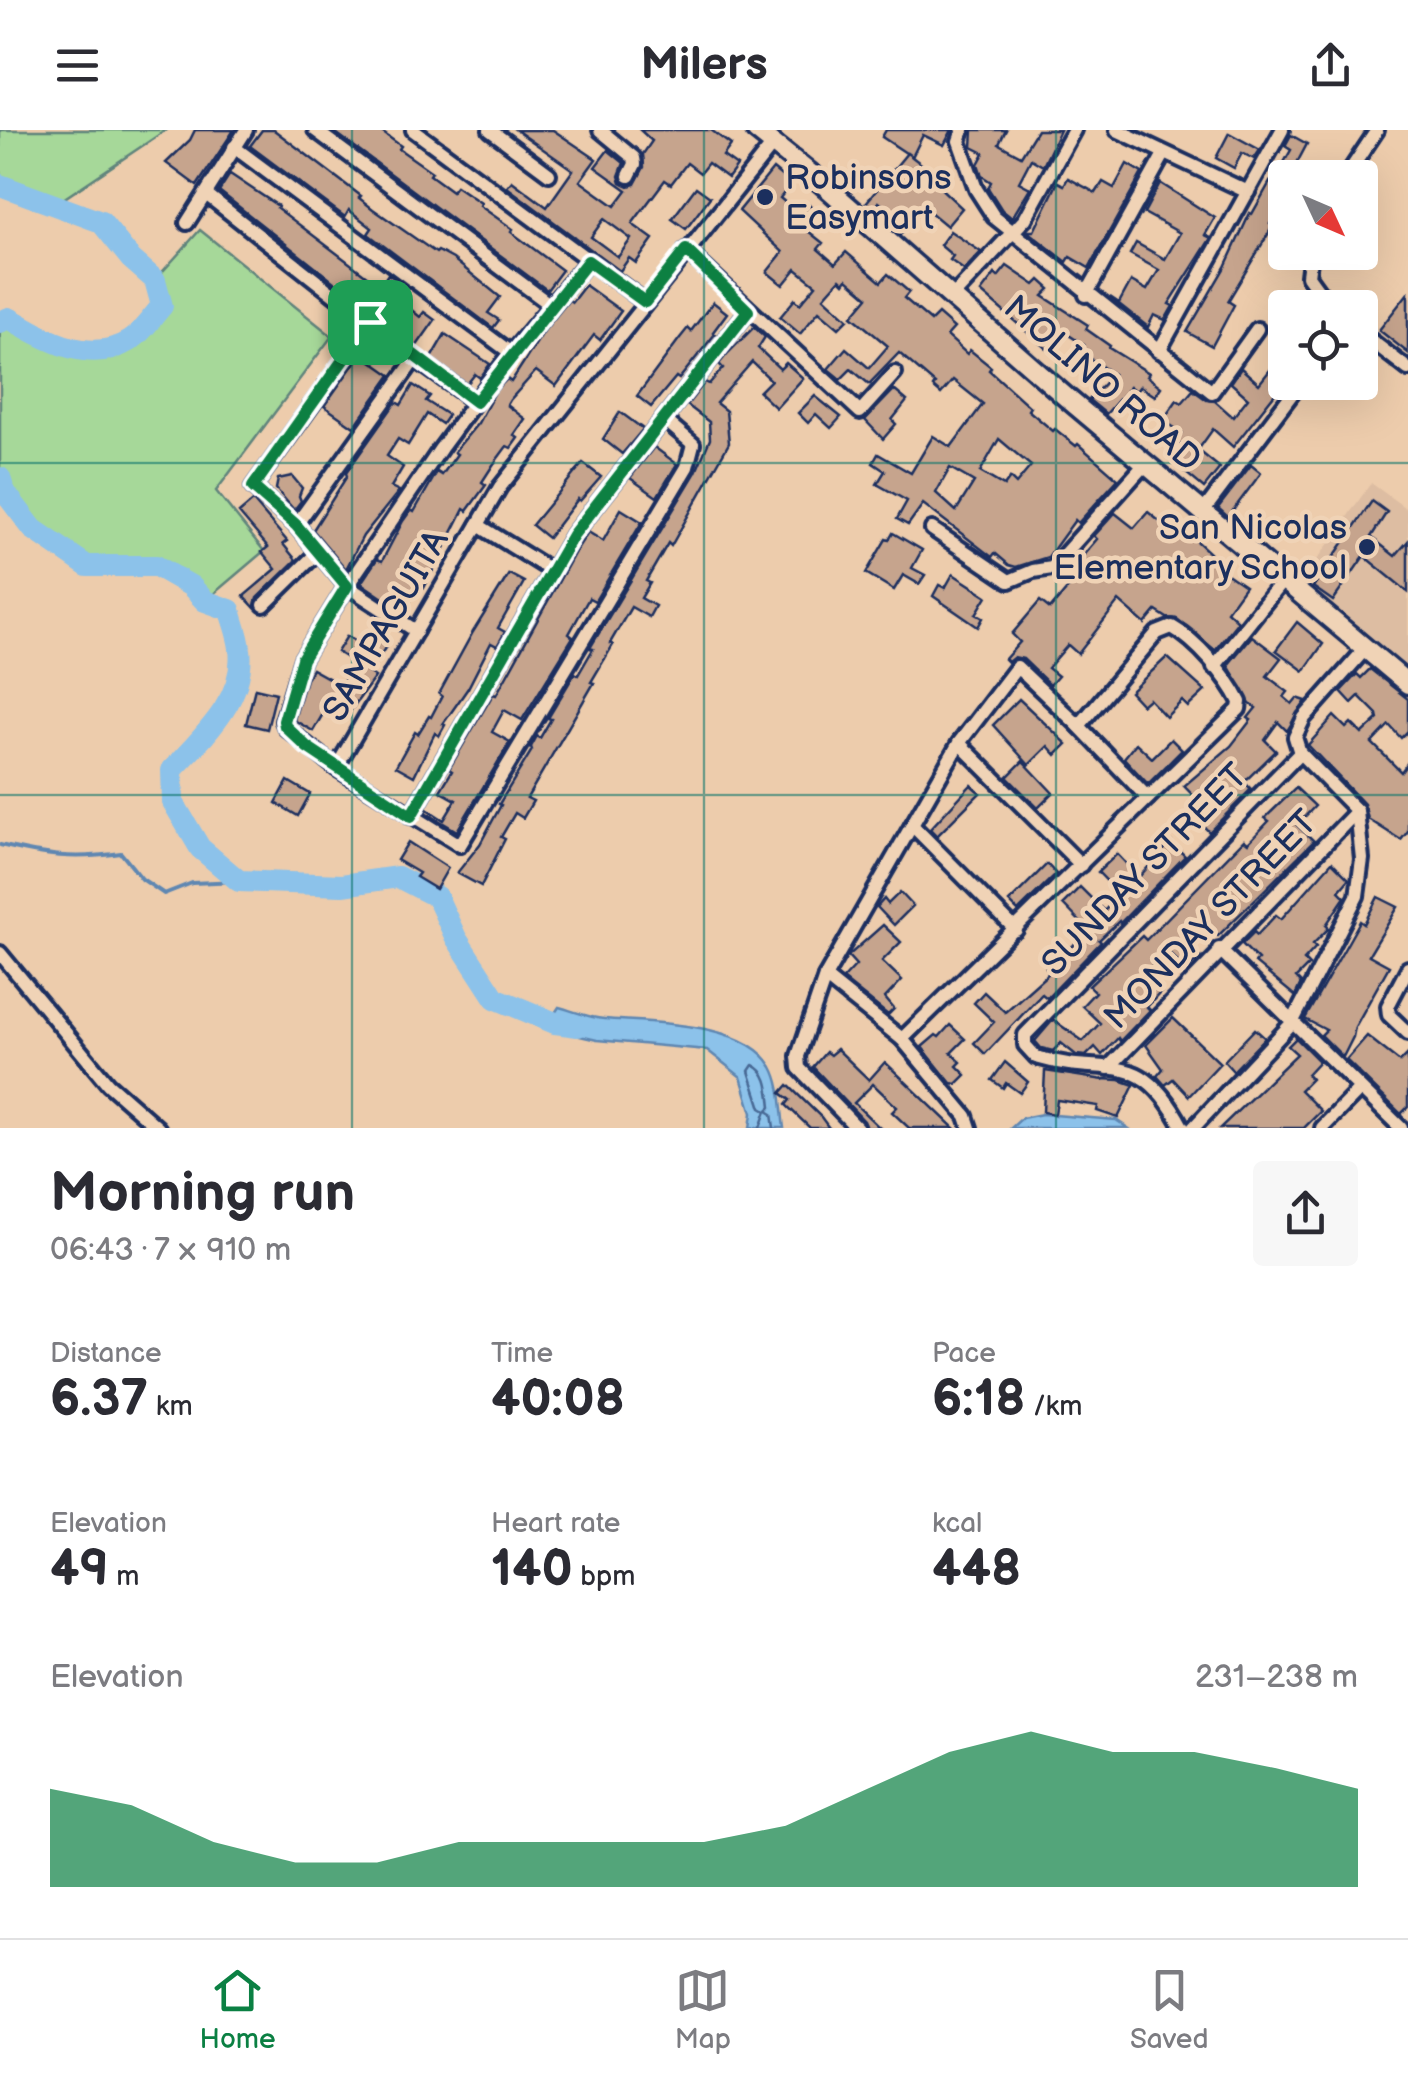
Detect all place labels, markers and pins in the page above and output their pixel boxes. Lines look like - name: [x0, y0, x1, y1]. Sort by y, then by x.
- place label: Robinsons Easymart: [785, 157, 952, 240]
- marker: Robinsons Easymart: [754, 186, 776, 208]
- pin: [328, 280, 413, 365]
- place label: San Nicolas Elementary School: [1053, 507, 1347, 590]
- marker: San Nicolas Elementary School: [1356, 536, 1378, 558]

